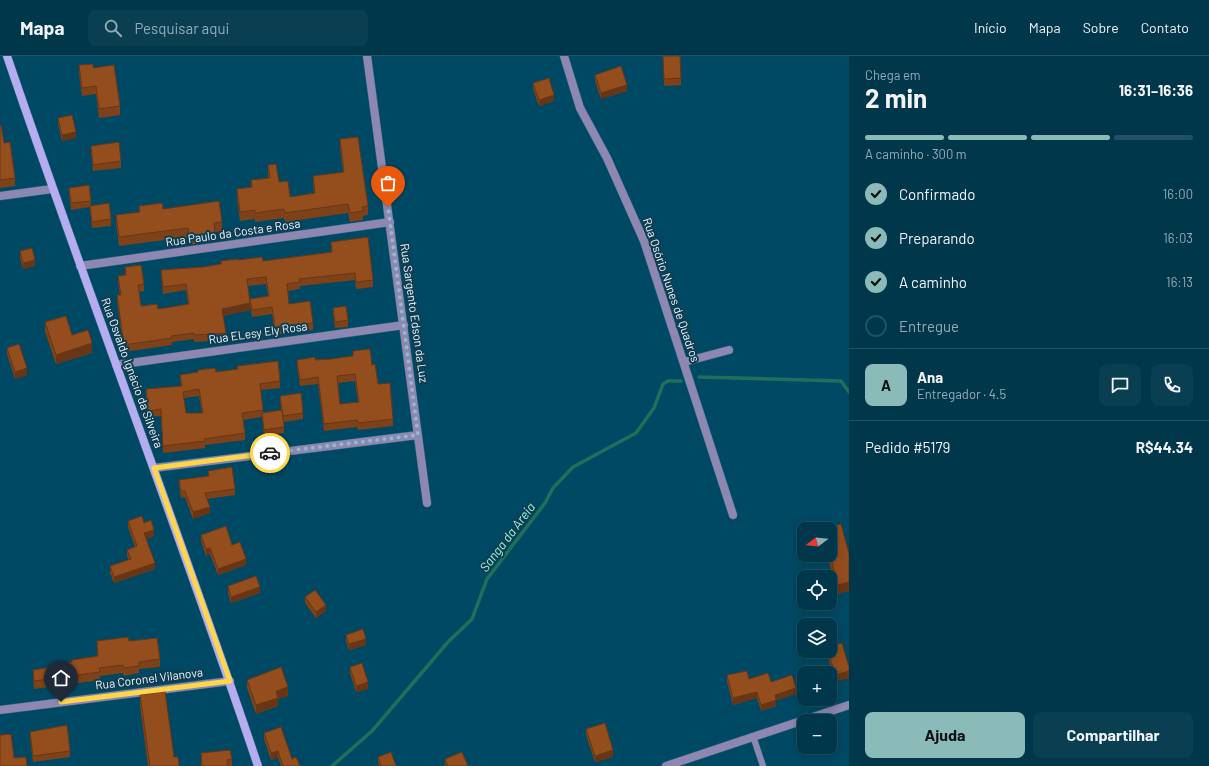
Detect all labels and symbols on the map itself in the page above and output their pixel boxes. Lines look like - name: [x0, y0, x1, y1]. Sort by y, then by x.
- pin: [371, 166, 405, 207]
- street label: Rua Paulo da Costa e Rosa: [165, 216, 301, 248]
- street label: Rua Osório Nunes de Quadros: [641, 216, 703, 364]
- street label: Rua Sargento Edson da Luz: [398, 242, 432, 384]
- street label: Rua Osvaldo Ignácio da Silveira: [99, 296, 167, 450]
- street label: Rua ELesy Ely Rosa: [208, 318, 308, 346]
- courier: [250, 433, 290, 473]
- water label: Sanga da Areia: [476, 499, 538, 575]
- north arrow: [797, 522, 837, 562]
- pin: [44, 661, 78, 702]
- street label: Rua Coronel Vilanova: [94, 664, 203, 692]

